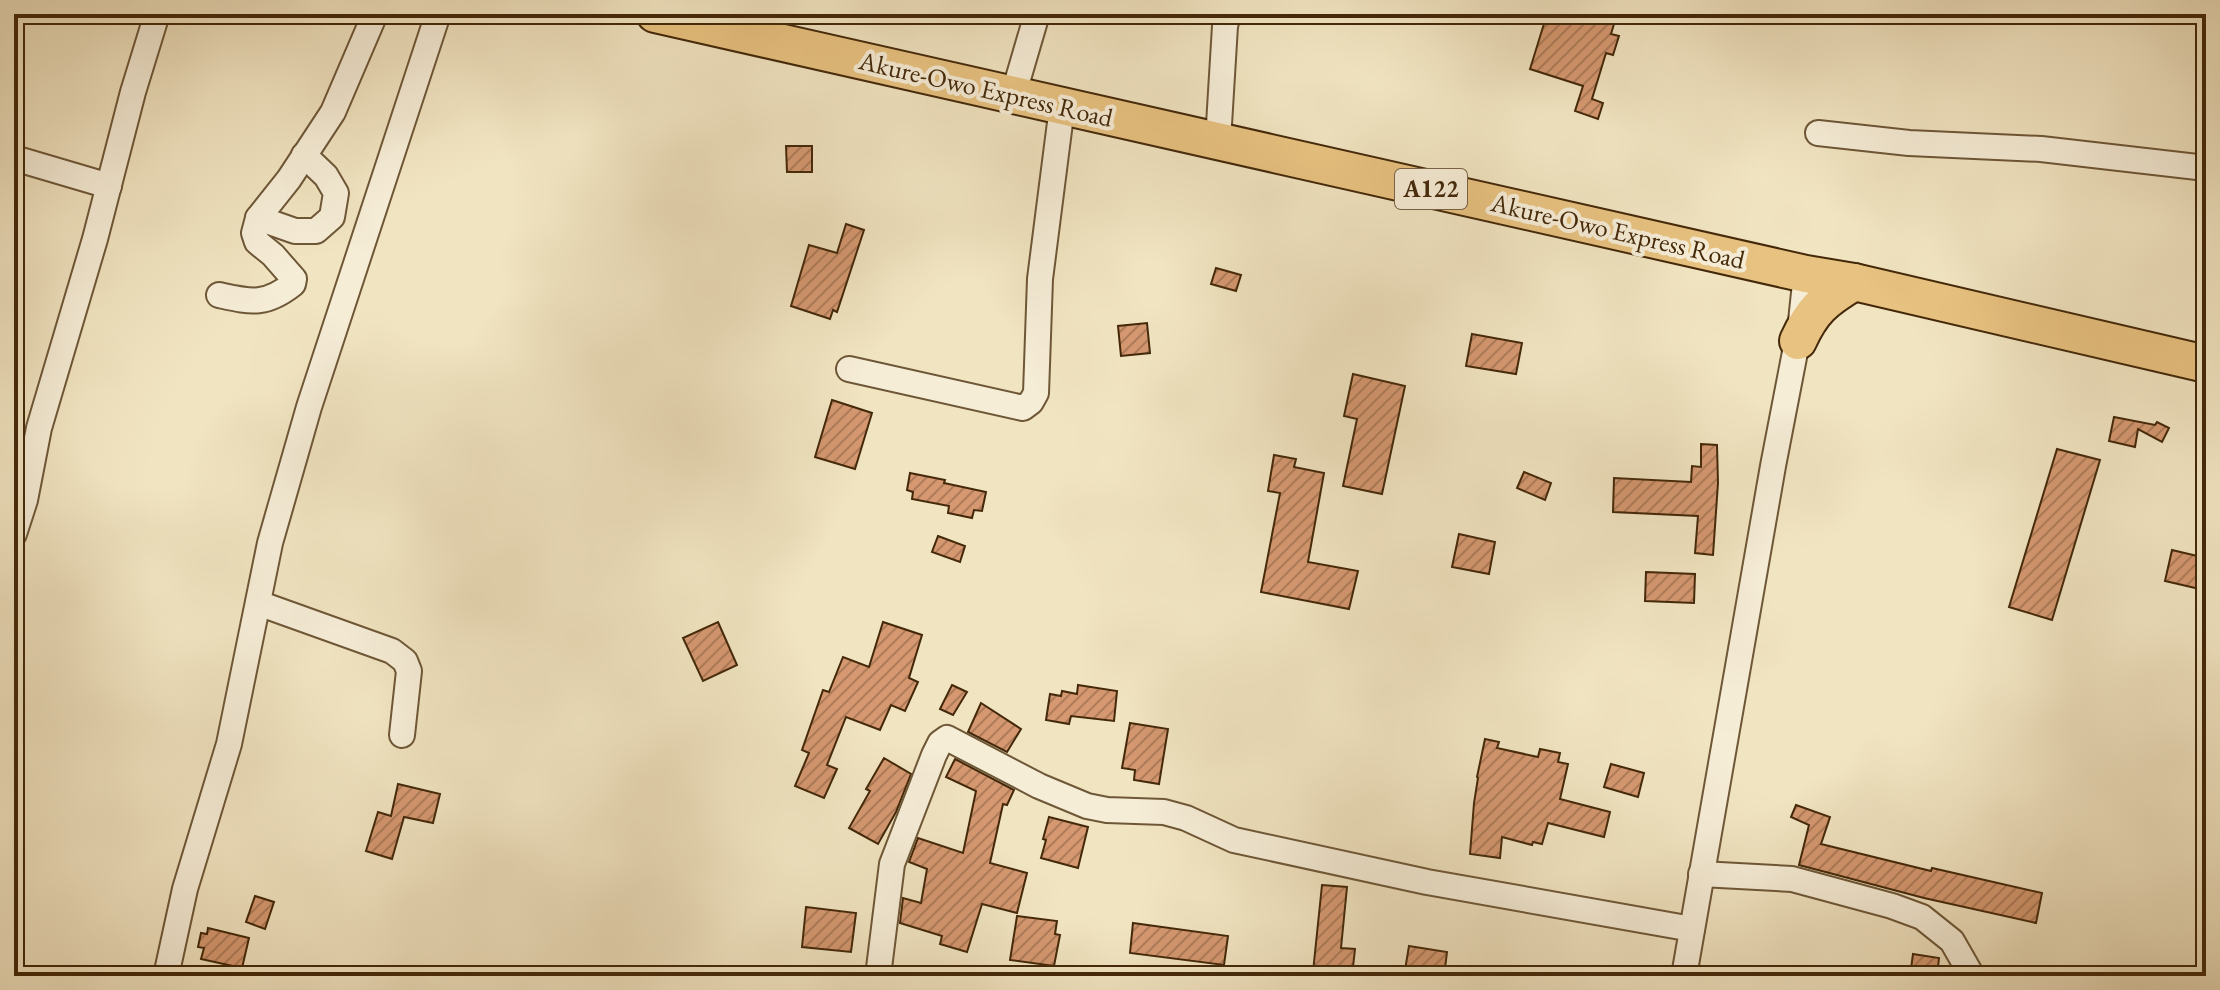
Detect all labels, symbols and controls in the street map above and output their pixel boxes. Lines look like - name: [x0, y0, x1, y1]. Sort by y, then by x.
- street label: Akure-Owo Express Road: [855, 43, 1117, 135]
- road number: A122: [1395, 169, 1467, 209]
- street label: Akure-Owo Express Road: [1487, 185, 1749, 277]

